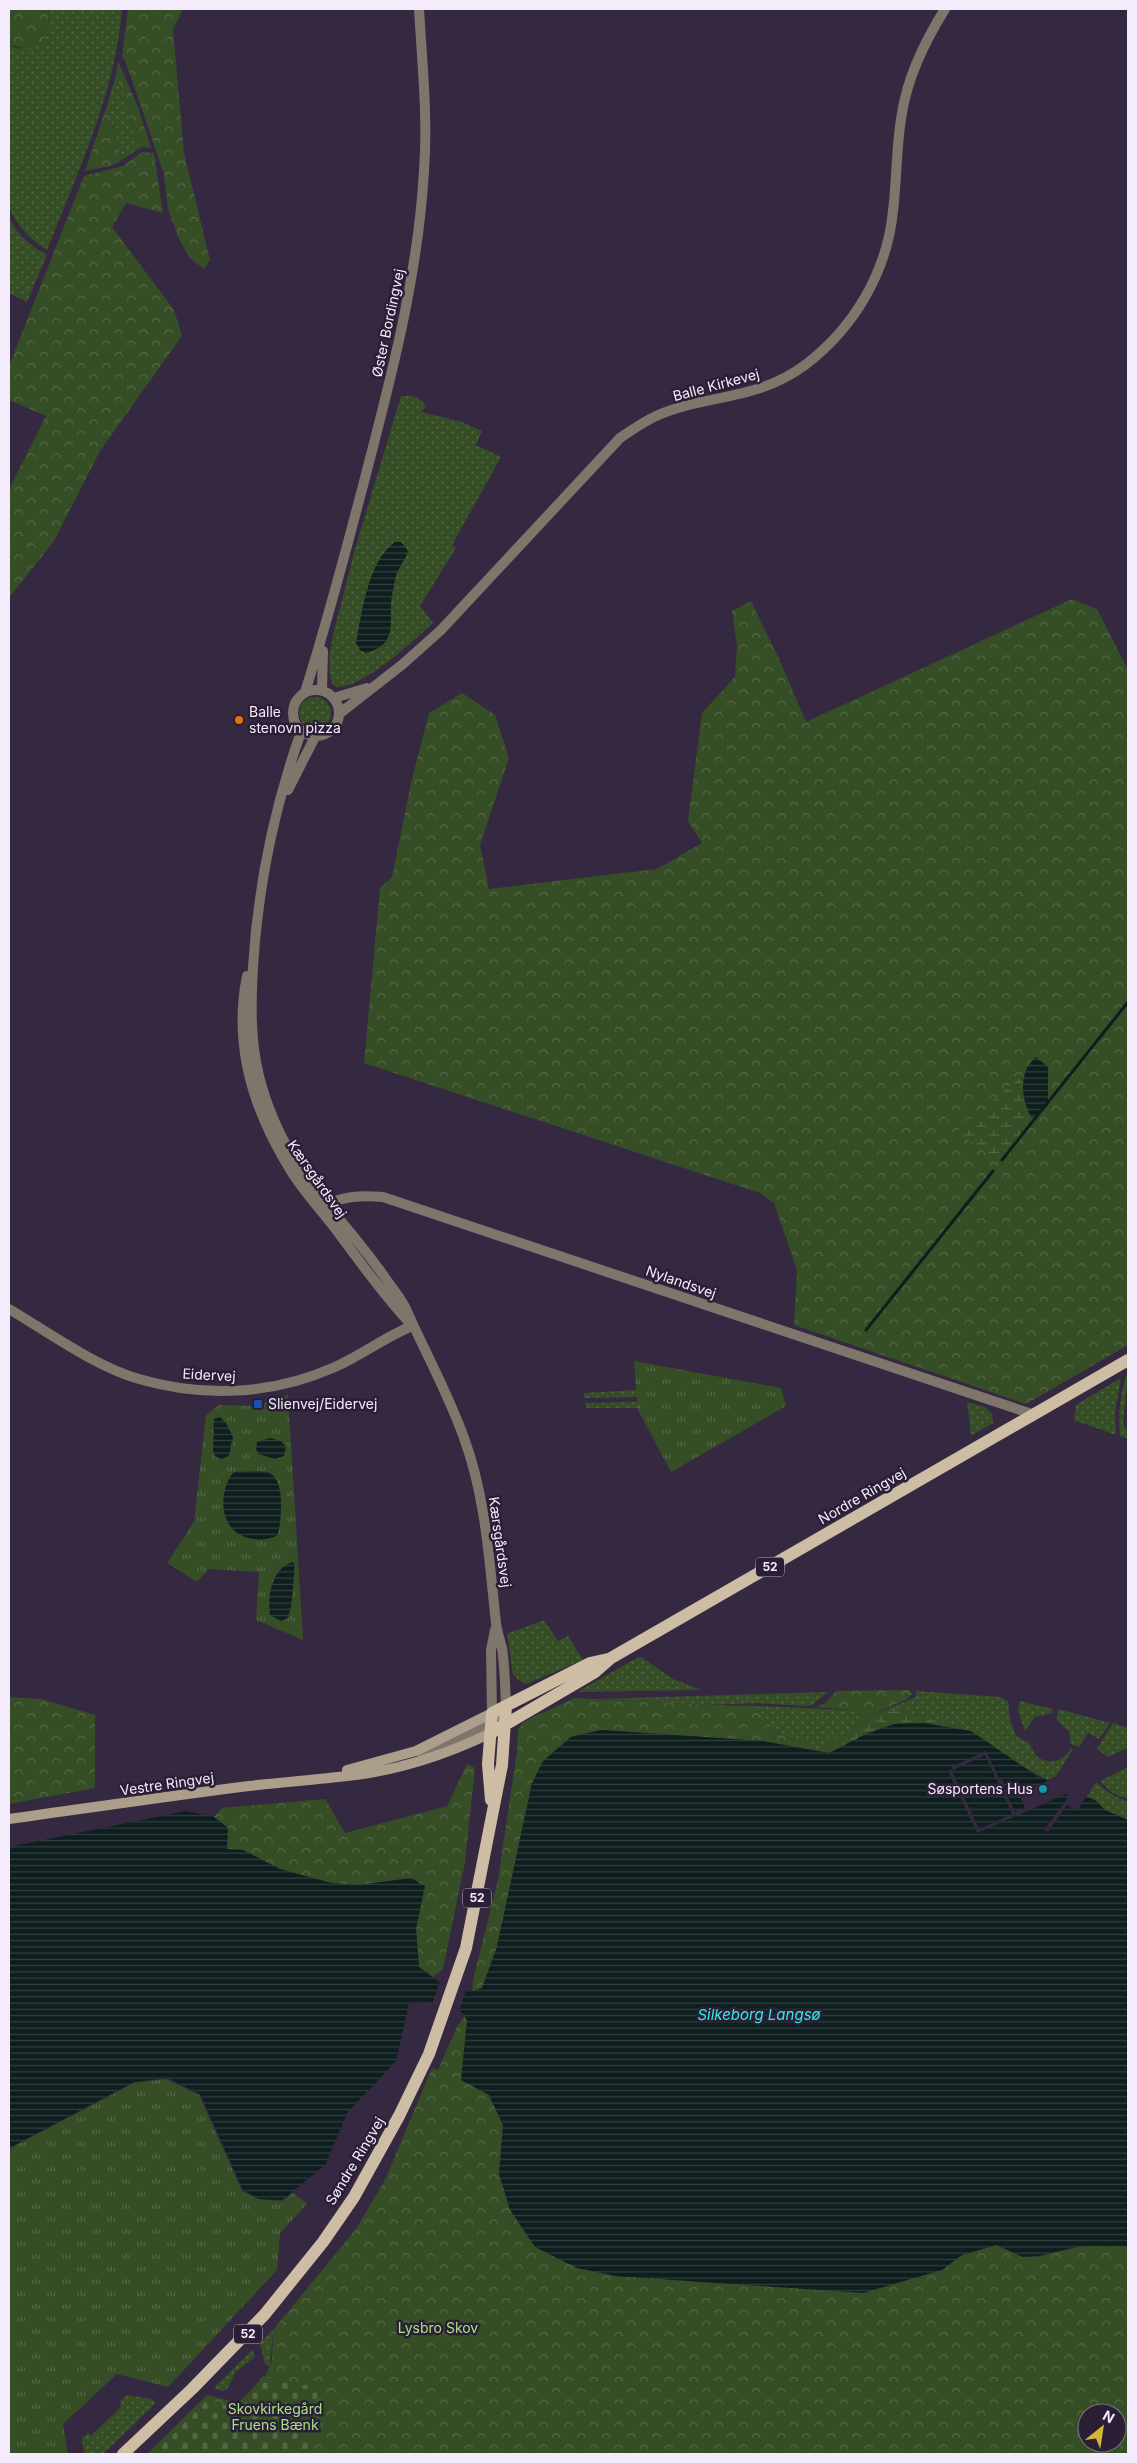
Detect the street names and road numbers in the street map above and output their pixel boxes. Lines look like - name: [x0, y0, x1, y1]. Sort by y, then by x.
- street label: Øster Bordingvej: [368, 267, 407, 379]
- street label: Balle Kirkevej: [671, 365, 761, 404]
- street label: Kærsgårdsvej: [284, 1136, 351, 1221]
- street label: Nylandsvej: [644, 1262, 719, 1301]
- street label: Eidervej: [182, 1365, 236, 1384]
- street label: Nordre Ringvej: [815, 1464, 908, 1527]
- street label: Kærsgårdsvej: [486, 1495, 515, 1588]
- road number: 52: [756, 1558, 784, 1576]
- street label: Vestre Ringvej: [119, 1769, 215, 1799]
- road number: 52: [463, 1889, 491, 1908]
- street label: Søndre Ringvej: [322, 2114, 388, 2208]
- road number: 52: [234, 2324, 262, 2344]

